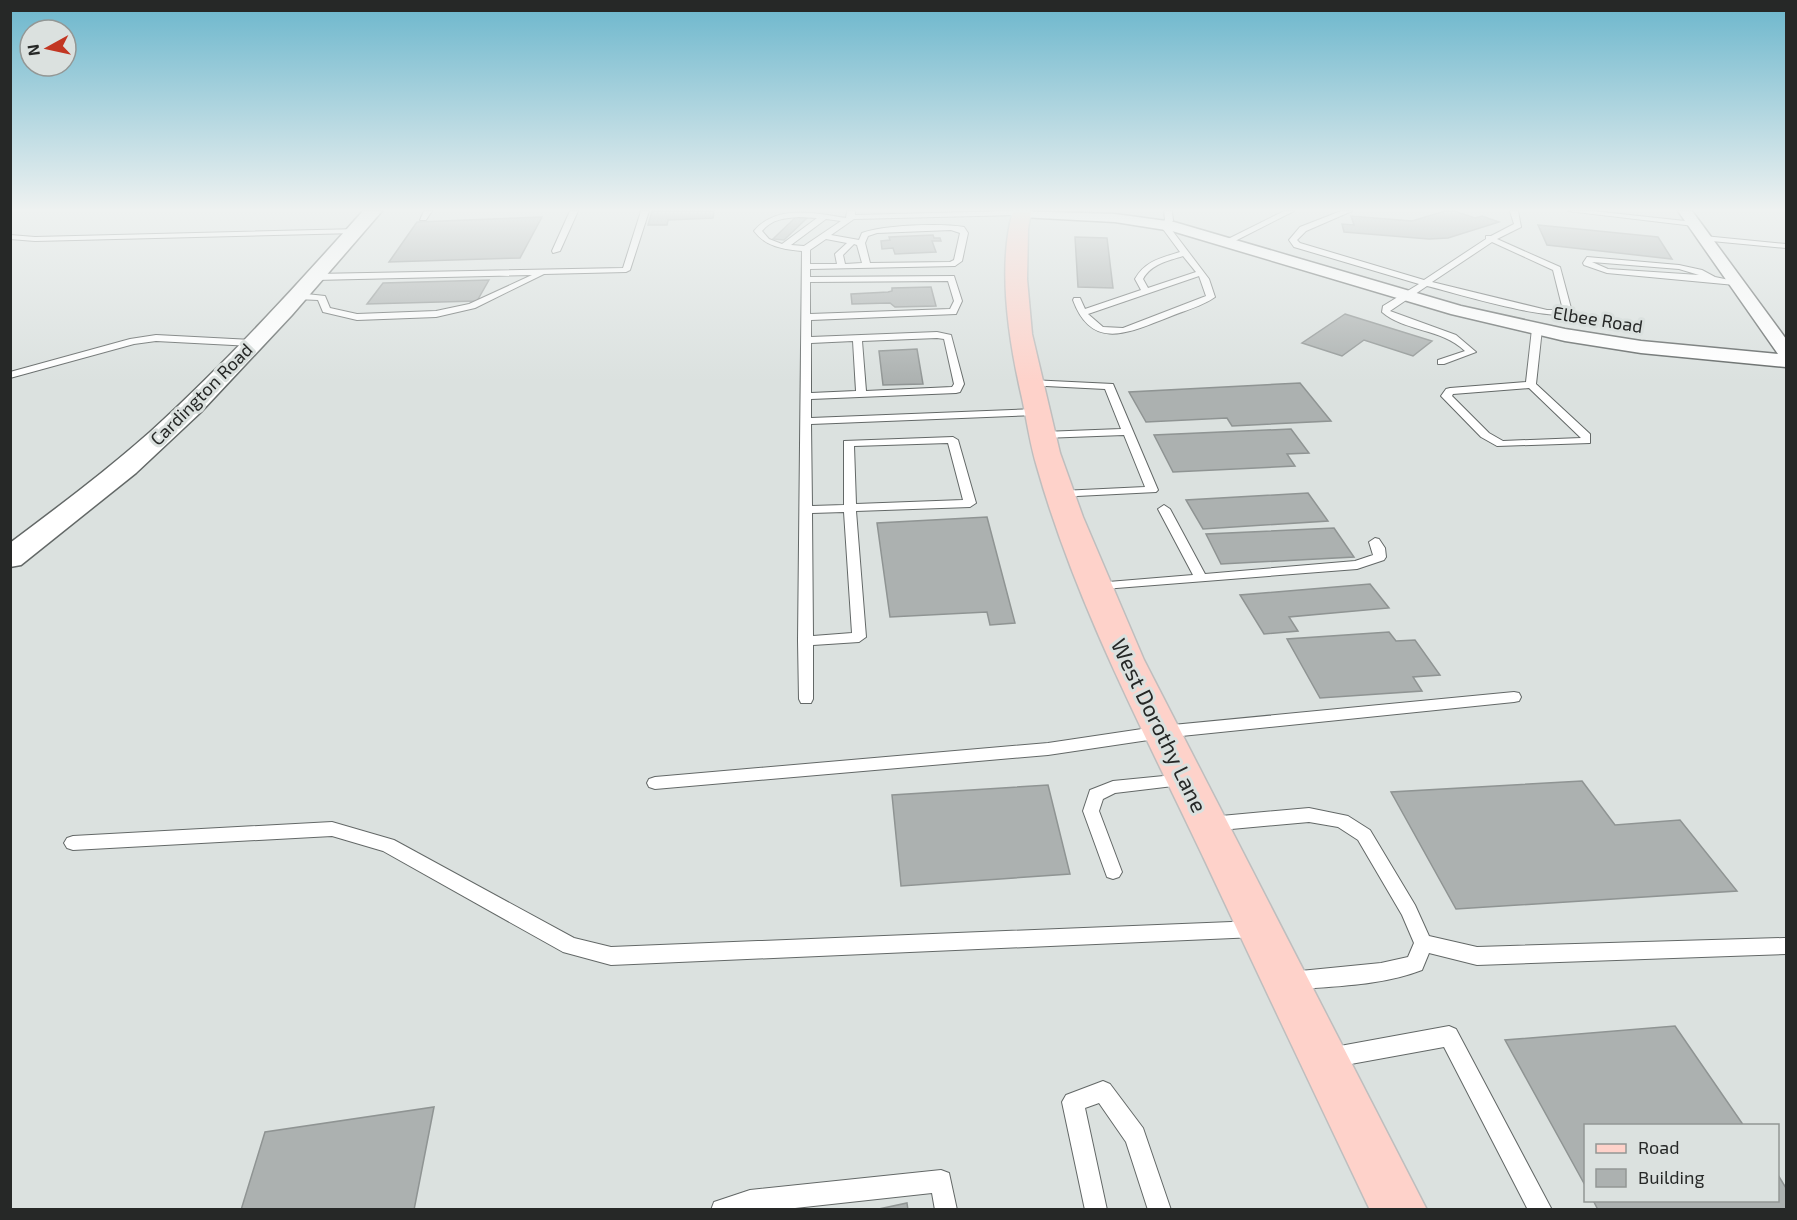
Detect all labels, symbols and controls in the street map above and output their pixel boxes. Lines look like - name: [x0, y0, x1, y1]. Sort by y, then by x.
- north arrow: [18, 18, 78, 78]
- text: N: [22, 43, 43, 57]
- street label: Elbee Road: [1552, 301, 1644, 337]
- street label: Cardington Road: [145, 338, 257, 450]
- street label: West Dorothy Lane: [1107, 634, 1213, 816]
- legend: [1584, 1124, 1779, 1202]
- text: Road: [1638, 1136, 1679, 1158]
- text: Building: [1638, 1166, 1705, 1188]

